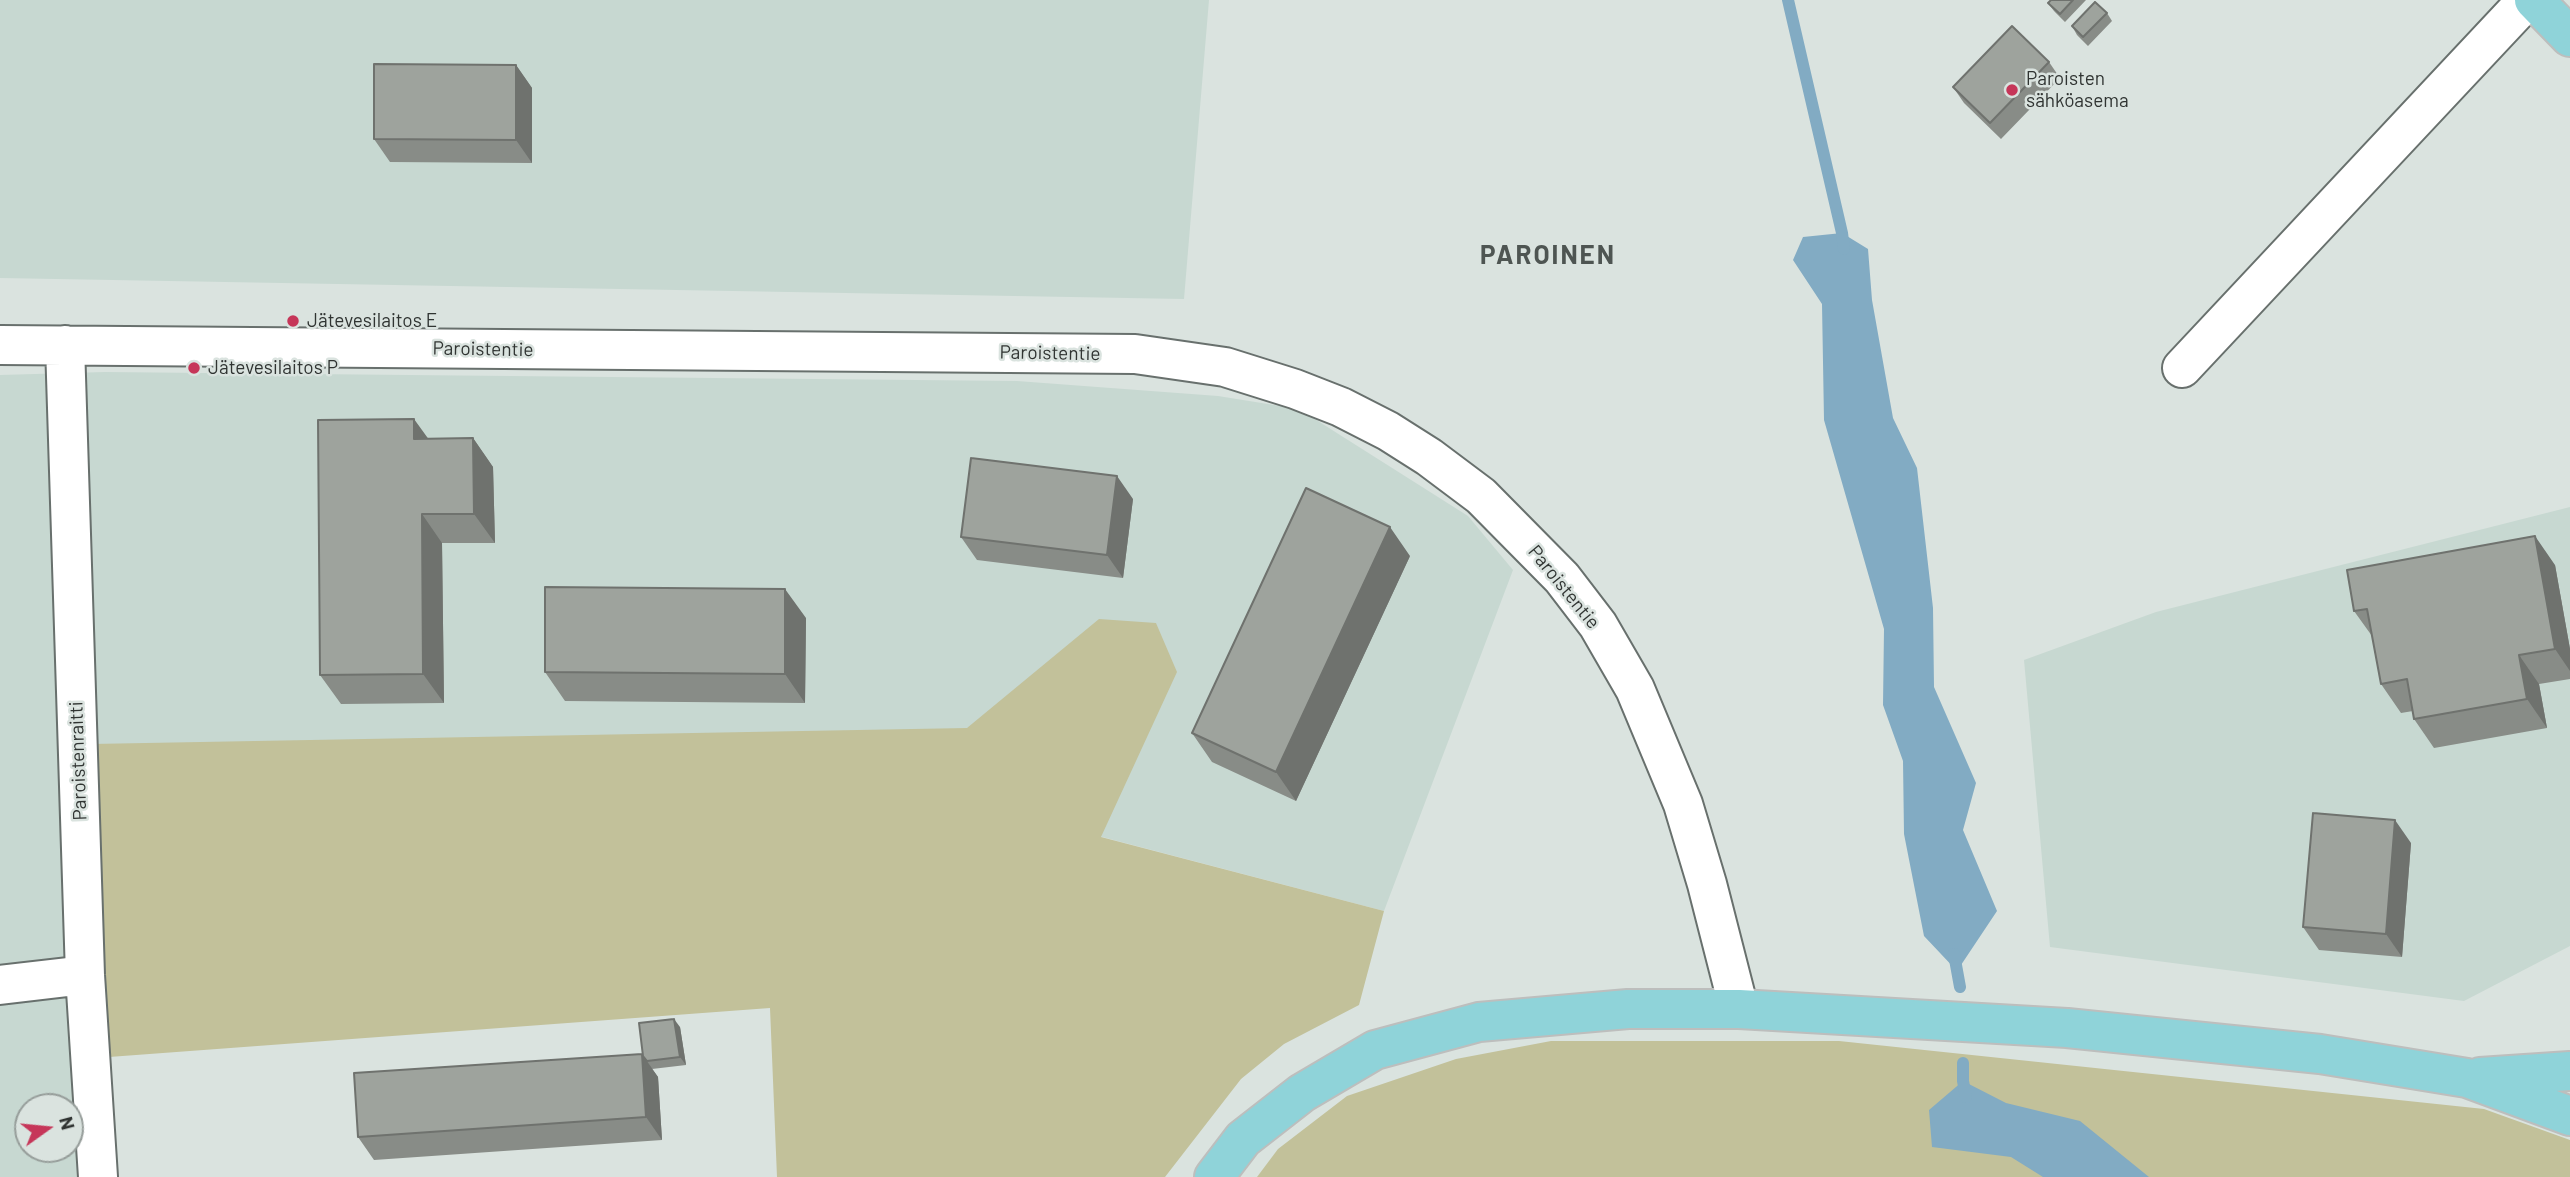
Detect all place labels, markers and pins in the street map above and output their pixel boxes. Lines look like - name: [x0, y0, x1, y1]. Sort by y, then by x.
- place label: Paroisten sähköasema: [2026, 68, 2129, 112]
- marker: Paroisten sähköasema: [2004, 82, 2020, 98]
- place label: Jätevesilaitos E: [307, 310, 437, 332]
- marker: Jätevesilaitos E: [285, 313, 301, 329]
- place label: Jätevesilaitos P: [208, 357, 338, 379]
- marker: Jätevesilaitos P: [186, 360, 202, 376]

